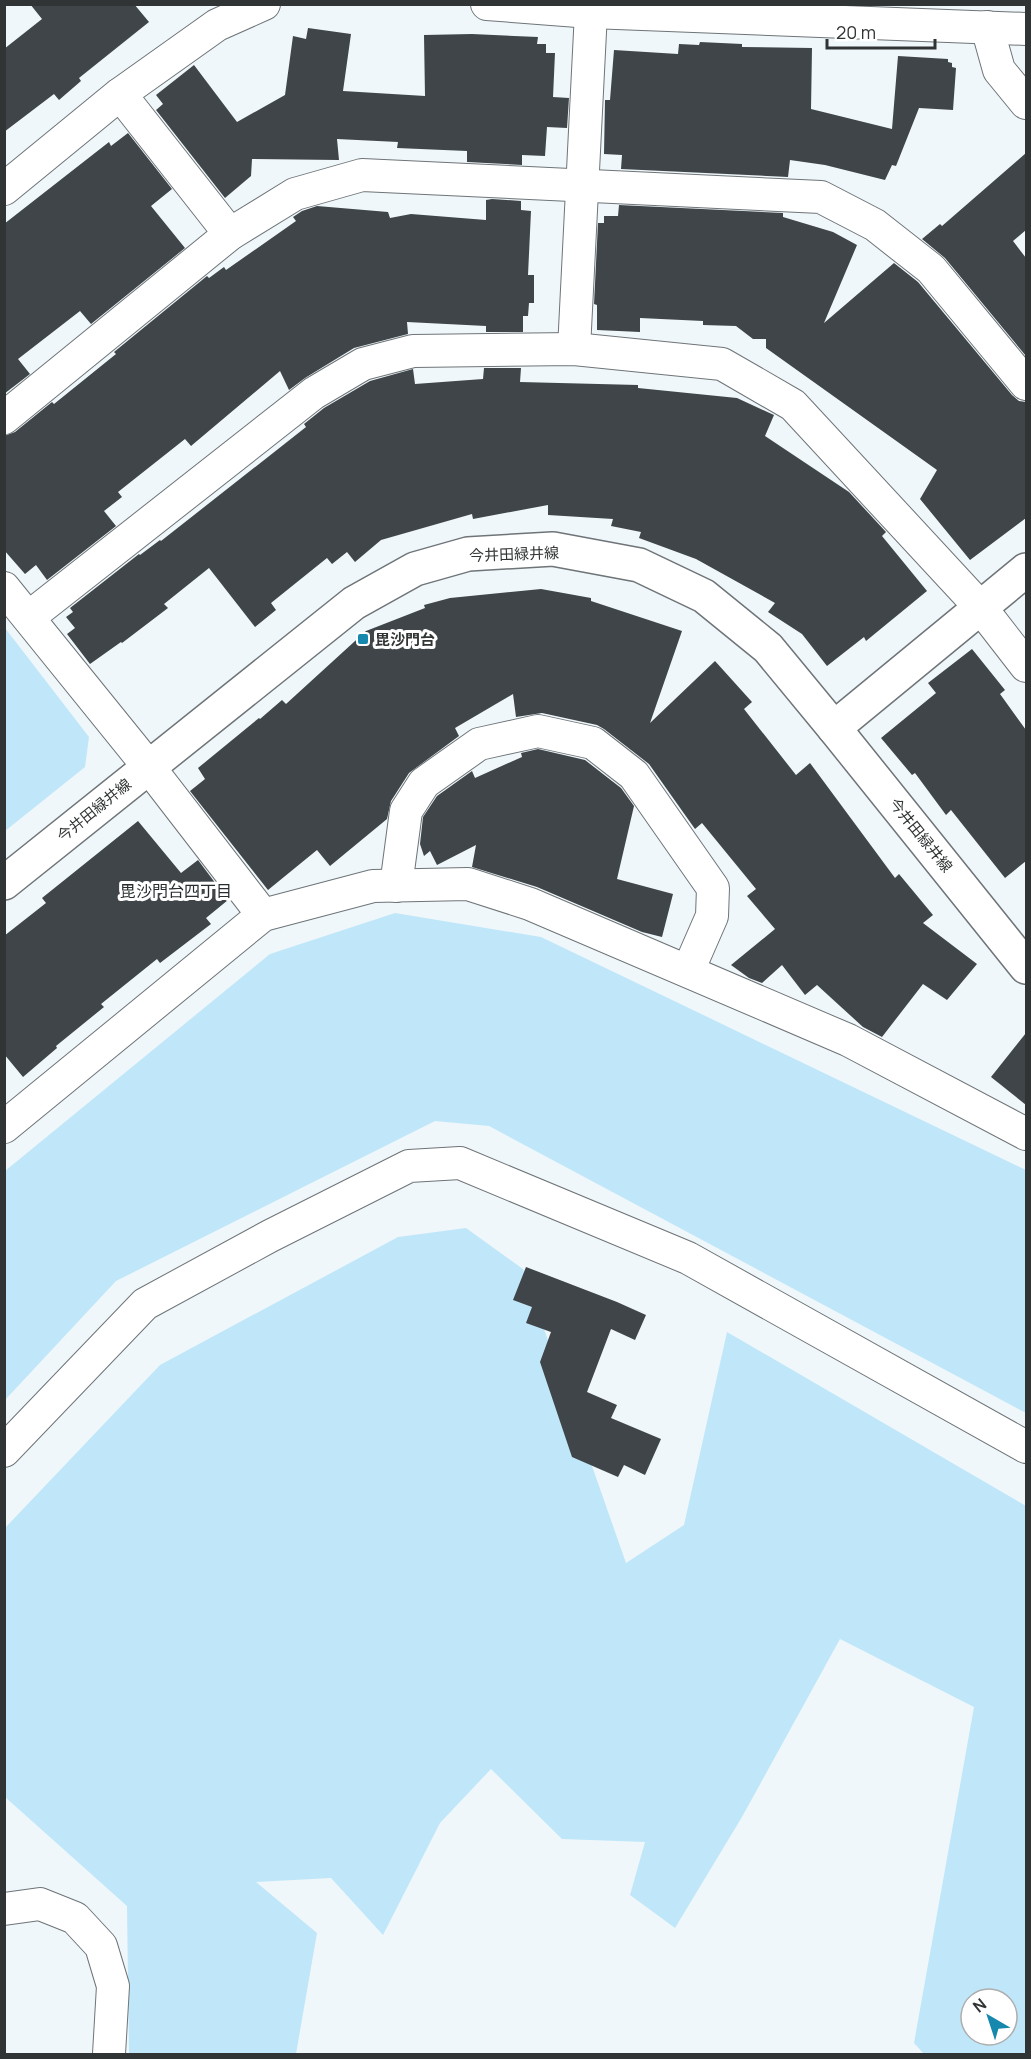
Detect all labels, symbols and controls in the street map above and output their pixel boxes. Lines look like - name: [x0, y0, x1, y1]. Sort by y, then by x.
- scale bar: [827, 12, 935, 50]
- text: 20 m: [836, 20, 876, 44]
- street label: 今井田緑井線: [469, 542, 559, 566]
- place label: 毘沙門台: [375, 629, 435, 650]
- marker: 毘沙門台: [356, 632, 370, 646]
- street label: 今井田緑井線: [52, 774, 136, 846]
- street label: 今井田緑井線: [885, 793, 957, 877]
- district label: 毘沙門台四丁目: [120, 880, 232, 902]
- north arrow: [959, 1987, 1019, 2047]
- text: N: [968, 1993, 991, 2018]

